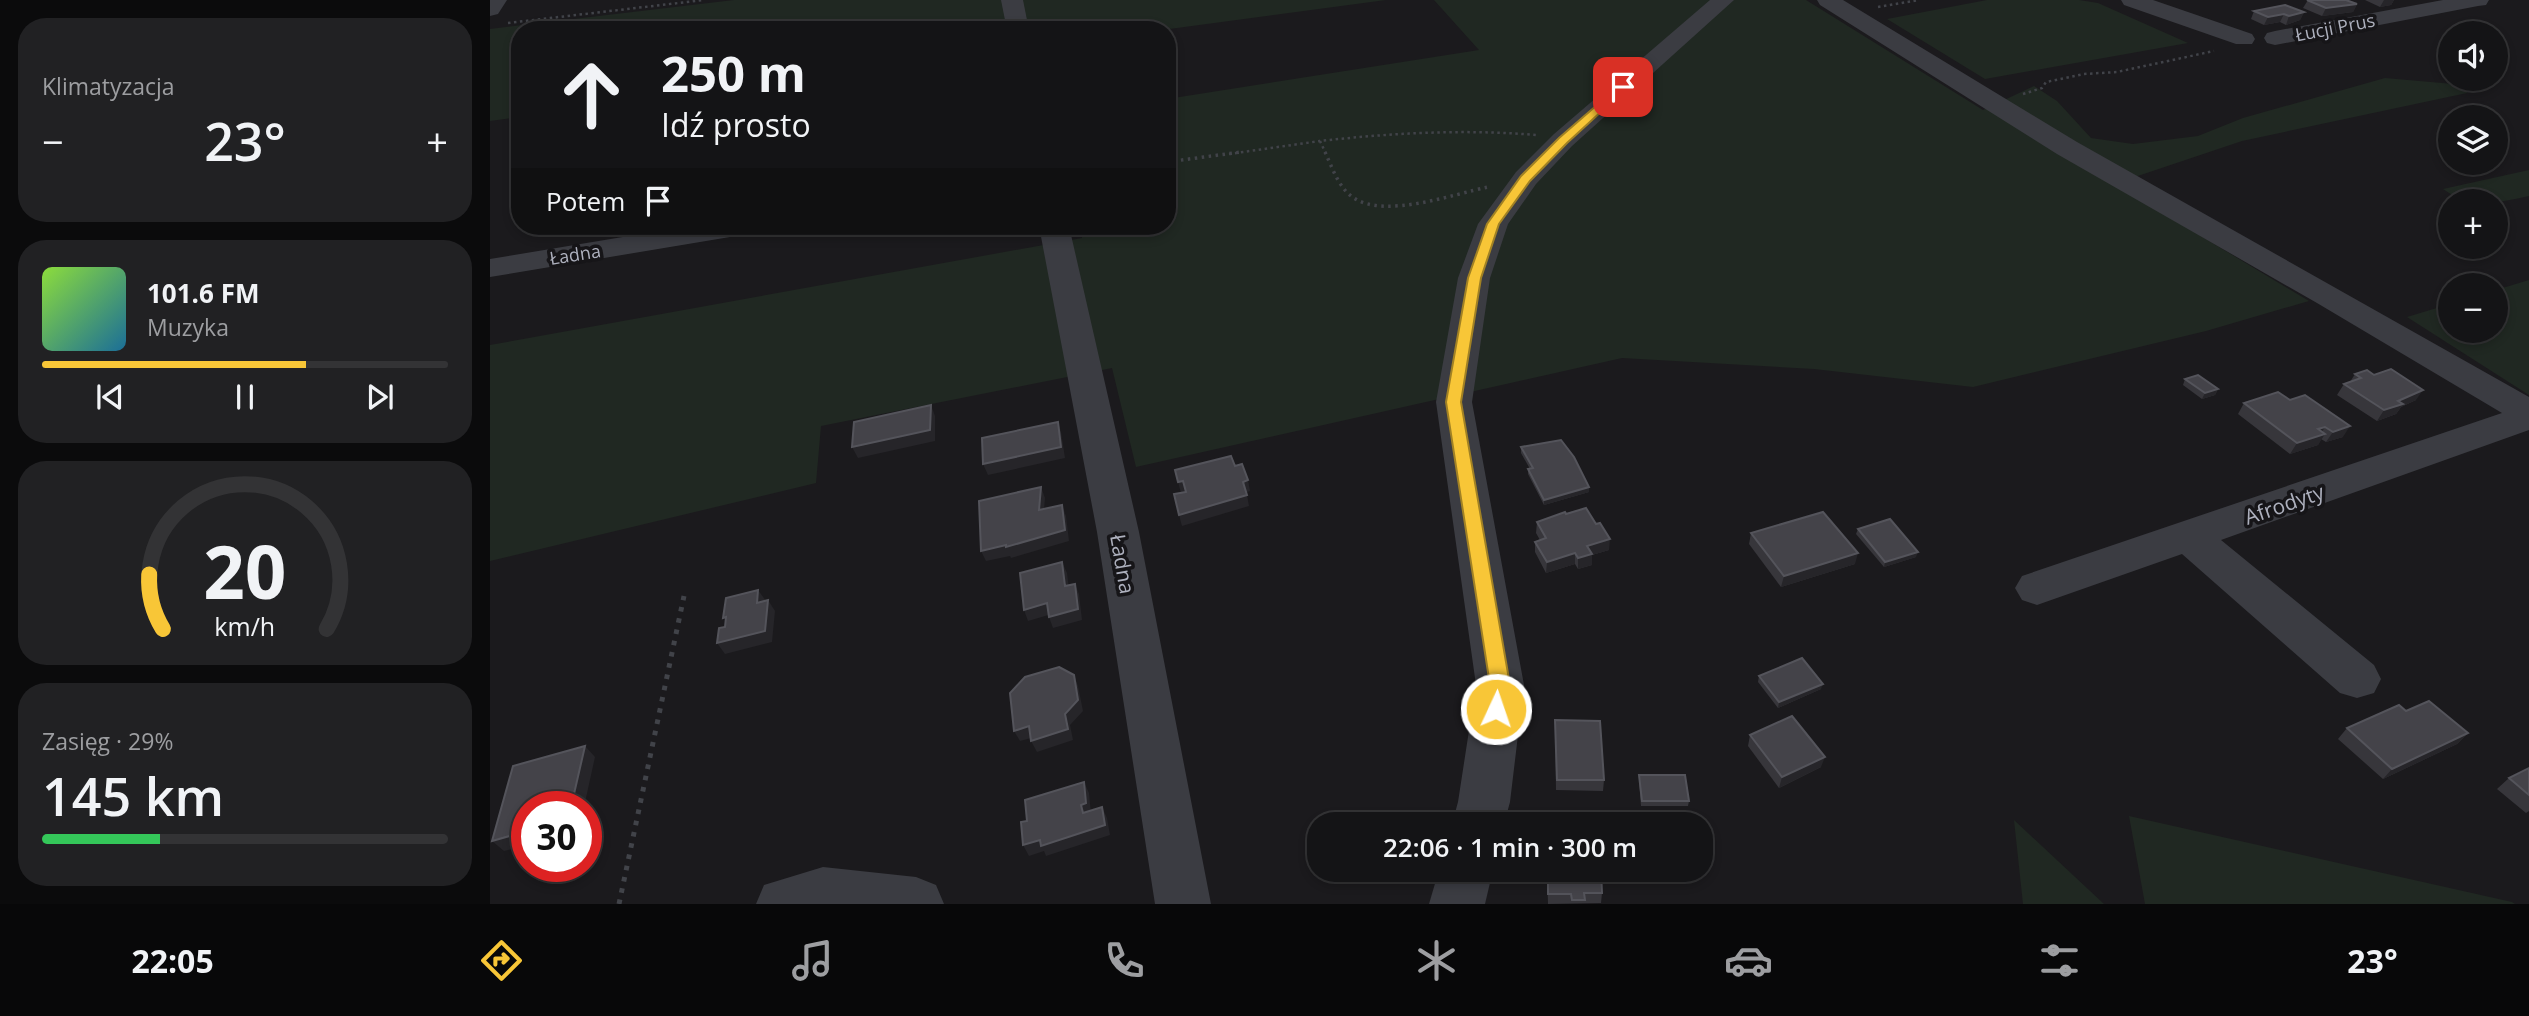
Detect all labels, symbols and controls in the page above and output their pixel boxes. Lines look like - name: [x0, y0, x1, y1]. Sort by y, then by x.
- street label: Łucji Prus: [2293, 8, 2377, 46]
- map controls: [2438, 21, 2508, 343]
- button: sound: [2438, 21, 2508, 91]
- text: 250 m: [661, 40, 806, 106]
- icon: ahead: [546, 49, 637, 140]
- pin: [1593, 57, 1653, 117]
- icon: arrive: [1604, 68, 1642, 106]
- text: Klimatyzacja: [42, 70, 175, 102]
- text: Idź prosto: [661, 103, 811, 146]
- text: 23°: [204, 105, 286, 176]
- button: layers: [2438, 105, 2508, 175]
- text: −: [42, 115, 64, 167]
- text: +: [426, 115, 448, 167]
- icon: arrive: [639, 182, 677, 220]
- text: Potem: [546, 183, 625, 219]
- button: +: [2438, 189, 2508, 259]
- street label: Ładna: [548, 238, 602, 270]
- button: −: [2438, 273, 2508, 343]
- text: 101.6 FM: [147, 275, 259, 311]
- text: Muzyka: [147, 311, 229, 343]
- icon: previous: [91, 378, 129, 416]
- icon: pause: [226, 378, 264, 416]
- icon: next: [361, 378, 399, 416]
- street label: Afrodyty: [2240, 477, 2328, 531]
- text: 20: [203, 521, 287, 620]
- street label: Ładna: [1104, 532, 1142, 596]
- text: km/h: [215, 609, 275, 643]
- position arrow: [1459, 672, 1533, 746]
- text: Zasięg · 29%: [42, 725, 173, 757]
- text: 145 km: [42, 760, 224, 831]
- speed limit sign: 30: [511, 791, 602, 882]
- text: 22:06 · 1 min · 300 m: [1383, 829, 1637, 865]
- icon: directions: [477, 936, 526, 985]
- icon: music: [788, 936, 837, 985]
- icon: phone: [1100, 936, 1149, 985]
- icon: climate: [1412, 936, 1461, 985]
- icon: car: [1724, 936, 1773, 985]
- icon: filters: [2035, 936, 2084, 985]
- text: 22:05: [131, 939, 214, 982]
- text: 23°: [2347, 939, 2398, 982]

